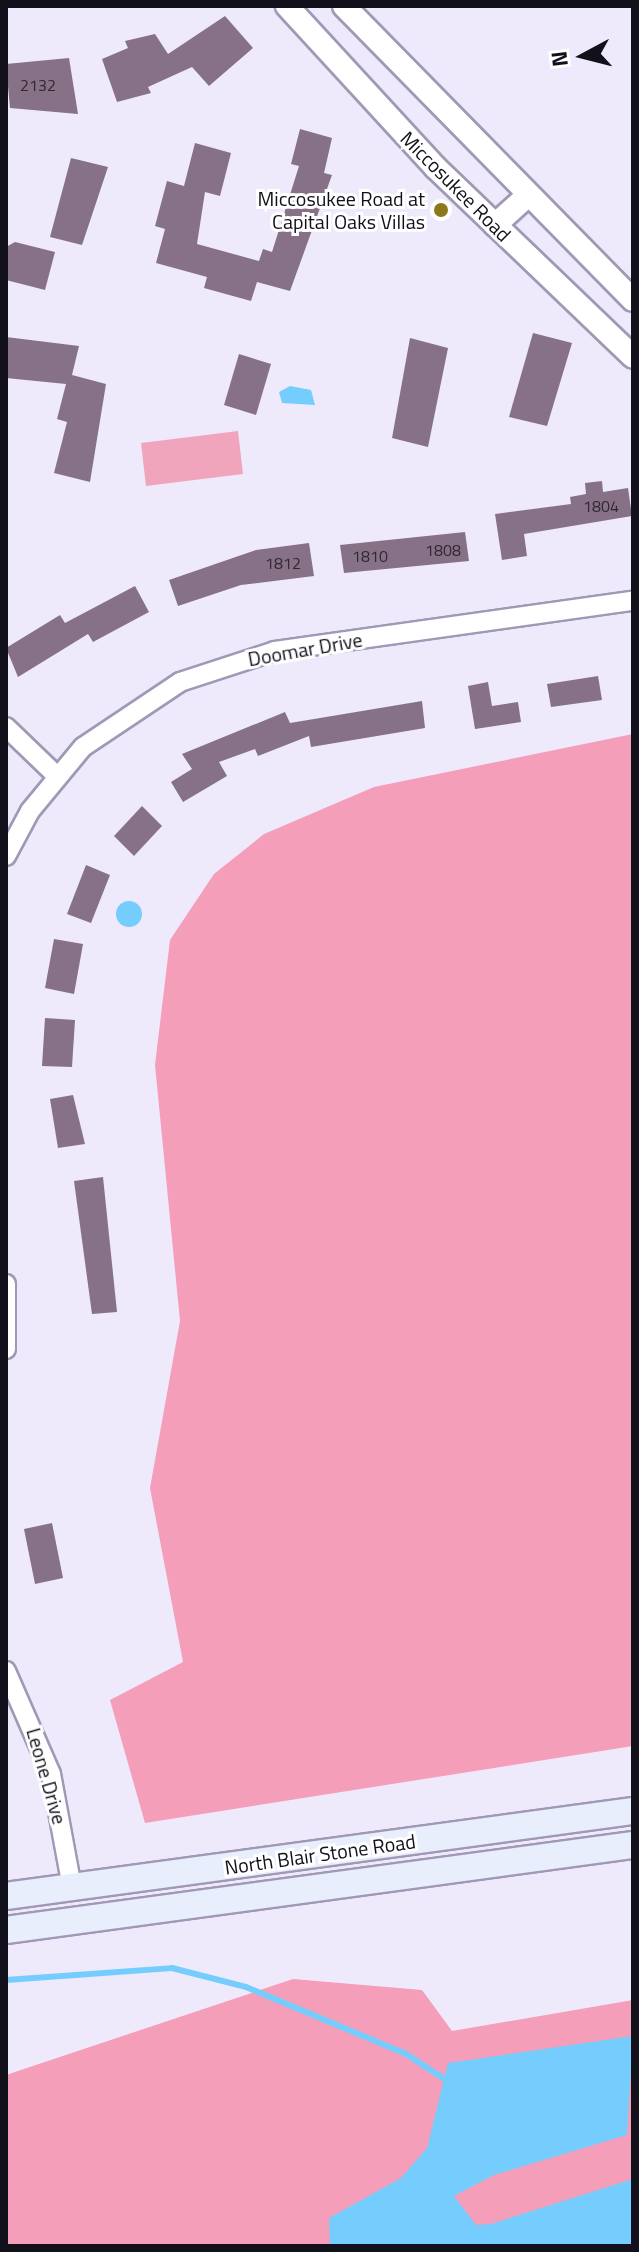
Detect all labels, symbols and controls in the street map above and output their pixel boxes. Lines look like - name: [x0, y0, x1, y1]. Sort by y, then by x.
- north arrow: [543, 16, 623, 96]
- text: N: [541, 49, 577, 69]
- house number: 2132: [20, 75, 56, 95]
- street label: Miccosukee Road: [396, 126, 516, 246]
- place label: Miccosukee Road at Capital Oaks Villas: [257, 186, 425, 233]
- marker: Miccosukee Road at Capital Oaks Villas: [432, 201, 450, 219]
- house number: 1804: [583, 496, 619, 516]
- house number: 1808: [425, 540, 461, 560]
- house number: 1810: [352, 546, 388, 566]
- house number: 1812: [265, 553, 301, 573]
- street label: Doomar Drive: [246, 627, 364, 671]
- street label: Leone Drive: [22, 1725, 72, 1827]
- street label: North Blair Stone Road: [223, 1829, 417, 1879]

